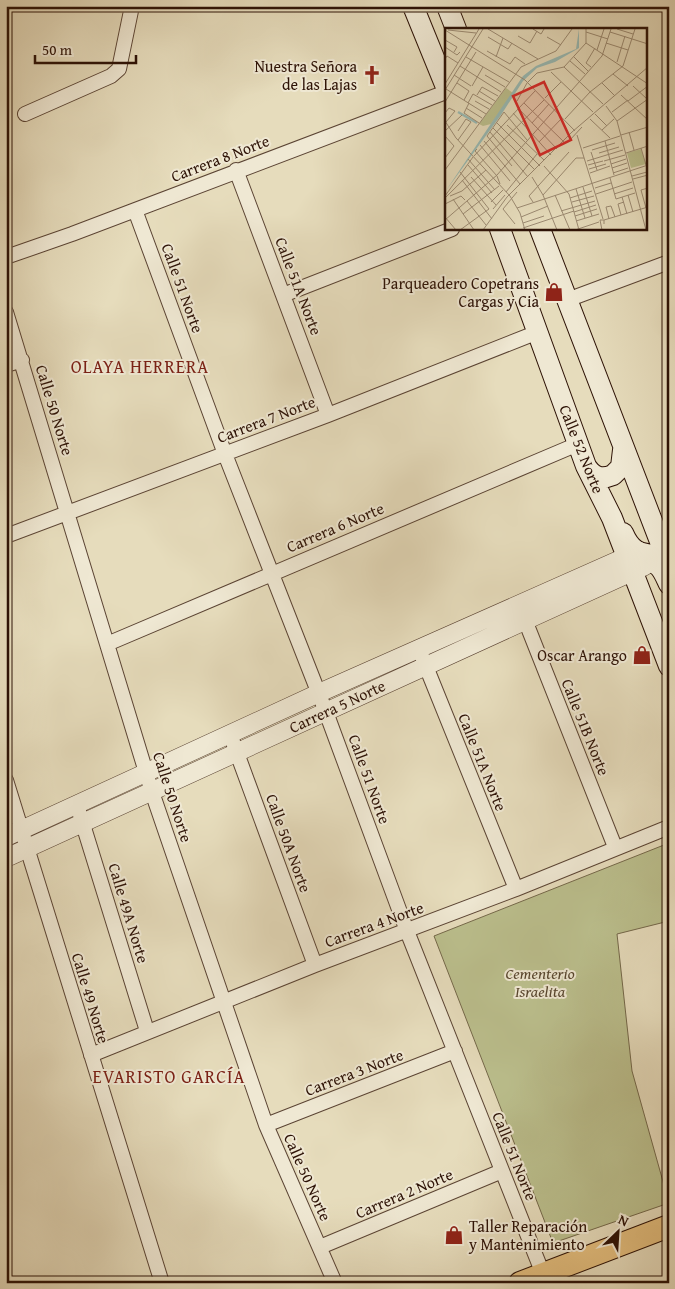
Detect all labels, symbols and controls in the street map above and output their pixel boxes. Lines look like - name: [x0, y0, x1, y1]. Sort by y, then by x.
- inset map: [445, 28, 648, 230]
- scale bar: [35, 32, 136, 64]
- text: 50 m: [42, 39, 73, 60]
- place label: Nuestra Señora de las Lajas: [254, 54, 357, 96]
- church icon: Nuestra Señora de las Lajas: [361, 64, 383, 86]
- street label: Carrera 8 Norte: [167, 128, 273, 188]
- street label: Calle 51A Norte: [269, 233, 329, 339]
- street label: Calle 51 Norte: [156, 240, 210, 336]
- place label: Parqueadero Copetrans Cargas y Cia: [382, 271, 539, 313]
- shop icon: Parqueadero Copetrans Cargas y Cia: [543, 281, 565, 303]
- district label: OLAYA HERRERA: [71, 353, 209, 380]
- street label: Calle 50 Norte: [30, 362, 80, 458]
- street label: Carrera 7 Norte: [213, 389, 319, 449]
- street label: Calle 52 Norte: [553, 401, 611, 497]
- street label: Carrera 6 Norte: [283, 496, 387, 558]
- place label: Oscar Arango: [537, 643, 627, 667]
- shop icon: Oscar Arango: [631, 644, 653, 666]
- street label: Carrera 5 Norte: [285, 673, 389, 739]
- street label: Calle 51B Norte: [556, 675, 616, 779]
- street label: Calle 51A Norte: [453, 710, 513, 814]
- street label: Calle 51 Norte: [343, 731, 397, 827]
- street label: Calle 50 Norte: [147, 749, 199, 845]
- street label: Calle 50A Norte: [260, 790, 318, 896]
- street label: Calle 49A Norte: [102, 860, 156, 966]
- street label: Carrera 4 Norte: [321, 895, 427, 953]
- street label: Calle 49 Norte: [66, 950, 116, 1046]
- park label: Cementerio Israelita: [505, 961, 575, 1003]
- street label: Carrera 3 Norte: [301, 1042, 407, 1102]
- district label: EVARISTO GARCÍA: [93, 1063, 245, 1090]
- street label: Calle 51 Norte: [486, 1108, 544, 1204]
- street label: Calle 50 Norte: [278, 1129, 338, 1225]
- street label: Carrera 2 Norte: [352, 1162, 456, 1224]
- north arrow: [592, 1206, 642, 1256]
- text: N: [615, 1209, 633, 1232]
- place label: Taller Reparación y Mantenimiento: [468, 1214, 587, 1256]
- shop icon: Taller Reparación y Mantenimiento: [443, 1224, 465, 1246]

